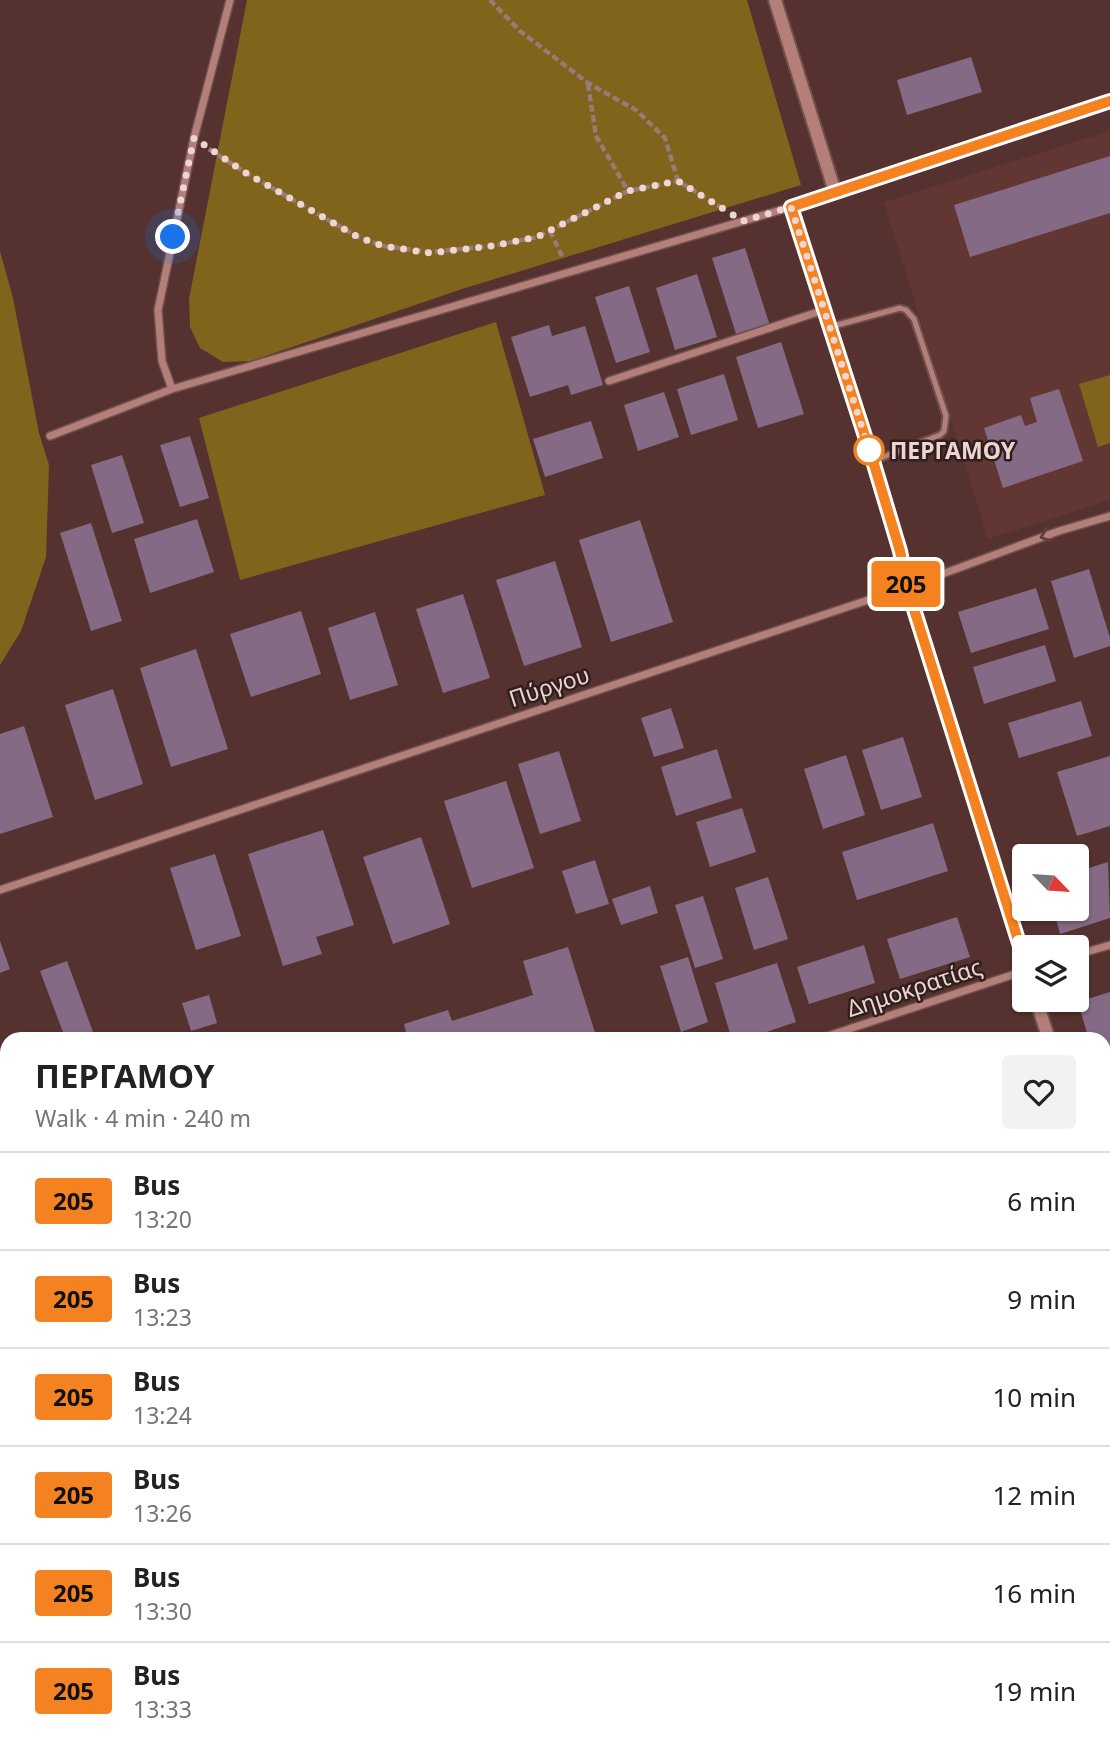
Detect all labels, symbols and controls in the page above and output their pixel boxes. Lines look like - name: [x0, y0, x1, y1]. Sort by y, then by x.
- your location: [155, 219, 190, 254]
- place label: ΠΕΡΓΑΜΟΥ: [890, 434, 1016, 466]
- marker: ΠΕΡΓΑΜΟΥ: [854, 435, 884, 465]
- one-way arrow: [1039, 528, 1051, 542]
- line badge: 205: [866, 561, 946, 607]
- text: 205: [885, 567, 927, 600]
- street label: Πύργου: [504, 658, 594, 714]
- north arrow: [1012, 844, 1088, 920]
- map controls: [1012, 844, 1089, 1012]
- button: layers: [1012, 935, 1089, 1012]
- street label: Δημοκρατίας: [842, 950, 986, 1024]
- text: ΠΕΡΓΑΜΟΥ: [35, 1053, 214, 1098]
- button: heart: [1002, 1055, 1076, 1129]
- text: Walk · 4 min · 240 m: [35, 1102, 251, 1134]
- text: Bus: [133, 1167, 180, 1203]
- text: 6 min: [1007, 1183, 1076, 1219]
- text: 205: [53, 1184, 94, 1217]
- text: 13:20: [133, 1203, 192, 1235]
- text: Bus: [133, 1265, 180, 1301]
- text: 9 min: [1007, 1281, 1076, 1317]
- text: 205: [53, 1282, 94, 1315]
- text: 13:23: [133, 1301, 192, 1333]
- text: Bus: [133, 1363, 180, 1399]
- text: 10 min: [992, 1379, 1076, 1415]
- text: 205: [53, 1380, 94, 1413]
- text: 13:24: [133, 1399, 192, 1431]
- text: Bus: [133, 1461, 180, 1497]
- text: 12 min: [992, 1477, 1076, 1513]
- text: 205: [53, 1478, 94, 1511]
- text: 13:26: [133, 1497, 192, 1529]
- text: Bus: [133, 1559, 180, 1595]
- text: 16 min: [992, 1575, 1076, 1611]
- text: 205: [53, 1576, 94, 1609]
- text: 13:30: [133, 1595, 192, 1627]
- text: Bus: [133, 1657, 180, 1693]
- text: 19 min: [992, 1673, 1076, 1709]
- text: 205: [53, 1674, 94, 1707]
- text: 13:33: [133, 1693, 192, 1725]

